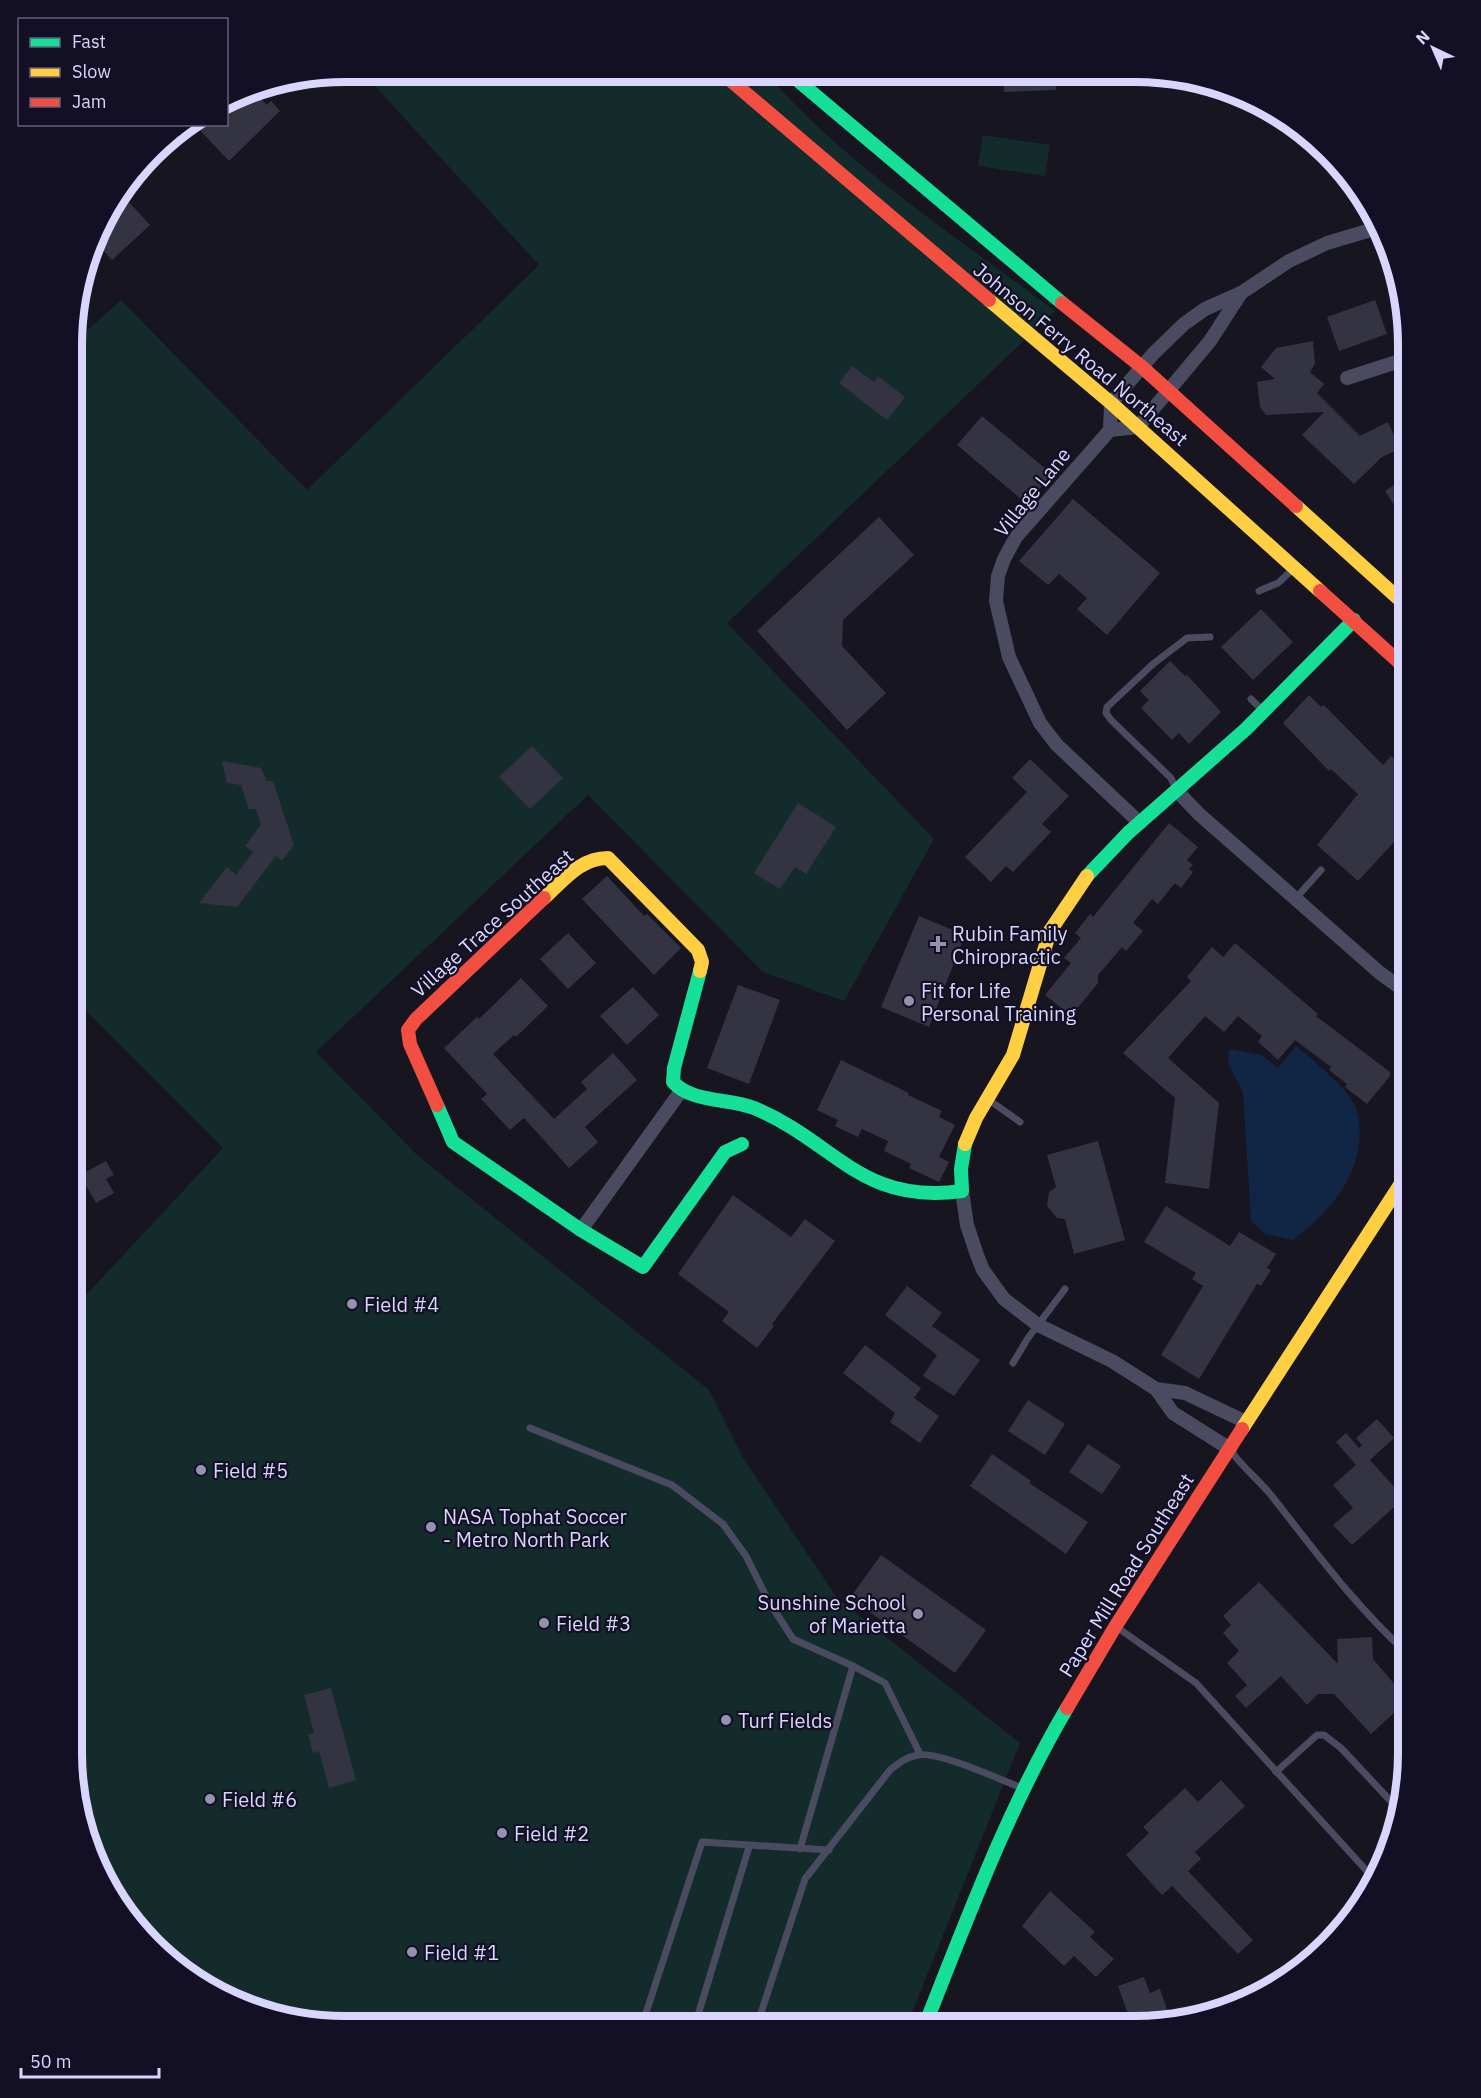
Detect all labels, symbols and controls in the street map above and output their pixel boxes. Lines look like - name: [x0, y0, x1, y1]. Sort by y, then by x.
- legend: [18, 18, 228, 126]
- north arrow: [1403, 18, 1463, 78]
- text: N: [1411, 26, 1434, 48]
- text: Fast: [72, 30, 106, 53]
- text: Slow: [72, 60, 111, 83]
- text: Jam: [72, 90, 107, 113]
- street label: Johnson Ferry Road Northeast: [968, 256, 1194, 452]
- street label: Village Lane: [988, 442, 1076, 542]
- street label: Village Trace Southeast: [405, 843, 579, 1003]
- place label: Rubin Family Chiropractic: [952, 920, 1068, 970]
- marker: Rubin Family Chiropractic: [929, 935, 947, 953]
- place label: Fit for Life Personal Training: [921, 977, 1076, 1027]
- marker: Fit for Life Personal Training: [902, 994, 916, 1008]
- place label: Field #4: [364, 1291, 439, 1318]
- marker: Field #4: [345, 1297, 359, 1311]
- place label: Field #5: [213, 1457, 288, 1484]
- marker: Field #5: [194, 1463, 208, 1477]
- street label: Paper Mill Road Southeast: [1052, 1468, 1200, 1682]
- place label: NASA Tophat Soccer - Metro North Park: [443, 1503, 627, 1553]
- marker: NASA Tophat Soccer - Metro North Park: [424, 1520, 438, 1534]
- place label: Sunshine School of Marietta: [758, 1589, 906, 1639]
- marker: Sunshine School of Marietta: [911, 1607, 925, 1621]
- place label: Field #3: [556, 1610, 631, 1637]
- marker: Field #3: [537, 1616, 551, 1630]
- place label: Turf Fields: [738, 1707, 832, 1734]
- marker: Turf Fields: [719, 1713, 733, 1727]
- place label: Field #6: [222, 1786, 297, 1813]
- marker: Field #6: [203, 1792, 217, 1806]
- place label: Field #2: [514, 1820, 589, 1847]
- marker: Field #2: [495, 1826, 509, 1840]
- place label: Field #1: [424, 1939, 499, 1966]
- marker: Field #1: [405, 1945, 419, 1959]
- scale bar: [21, 2041, 159, 2079]
- text: 50 m: [30, 2050, 72, 2073]

